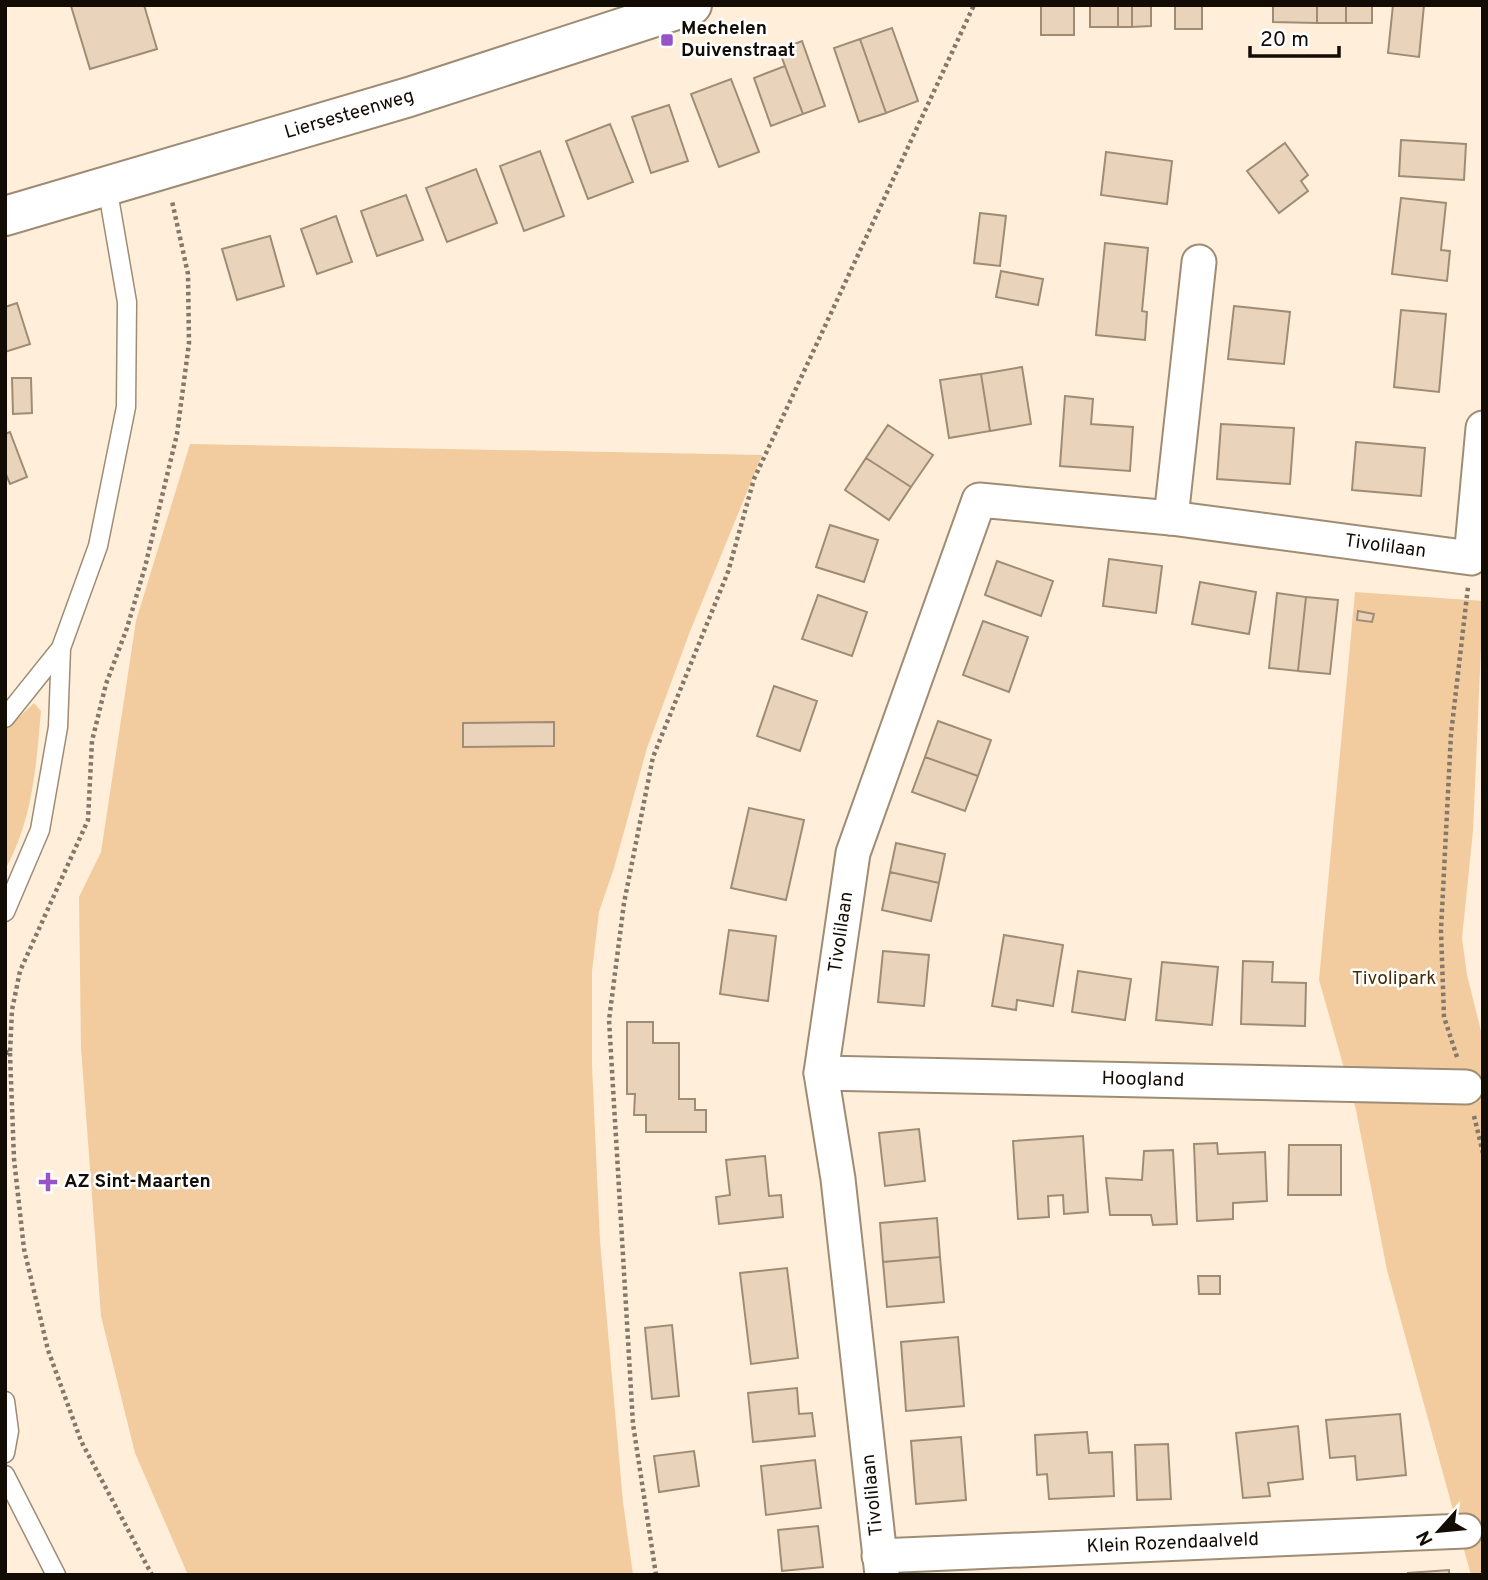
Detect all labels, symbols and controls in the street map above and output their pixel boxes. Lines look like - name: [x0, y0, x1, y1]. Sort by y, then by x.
- scale bar: [1250, 14, 1339, 58]
- place label: Mechelen Duivenstraat: [681, 17, 795, 63]
- text: 20 m: [1260, 27, 1309, 54]
- marker: Mechelen Duivenstraat: [659, 32, 675, 48]
- street label: Liersesteenweg: [282, 84, 417, 145]
- street label: Tivolilaan: [1343, 529, 1428, 564]
- street label: Tivolilaan: [824, 890, 859, 975]
- park label: Tivolipark: [1352, 967, 1436, 991]
- street label: Hoogland: [1101, 1067, 1185, 1093]
- place label: AZ Sint-Maarten: [64, 1170, 211, 1194]
- marker: AZ Sint-Maarten: [38, 1172, 58, 1192]
- street label: Tivolilaan: [857, 1453, 889, 1537]
- north arrow: [1404, 1496, 1474, 1566]
- text: N: [1412, 1526, 1439, 1549]
- street label: Klein Rozendaalveld: [1086, 1528, 1259, 1559]

